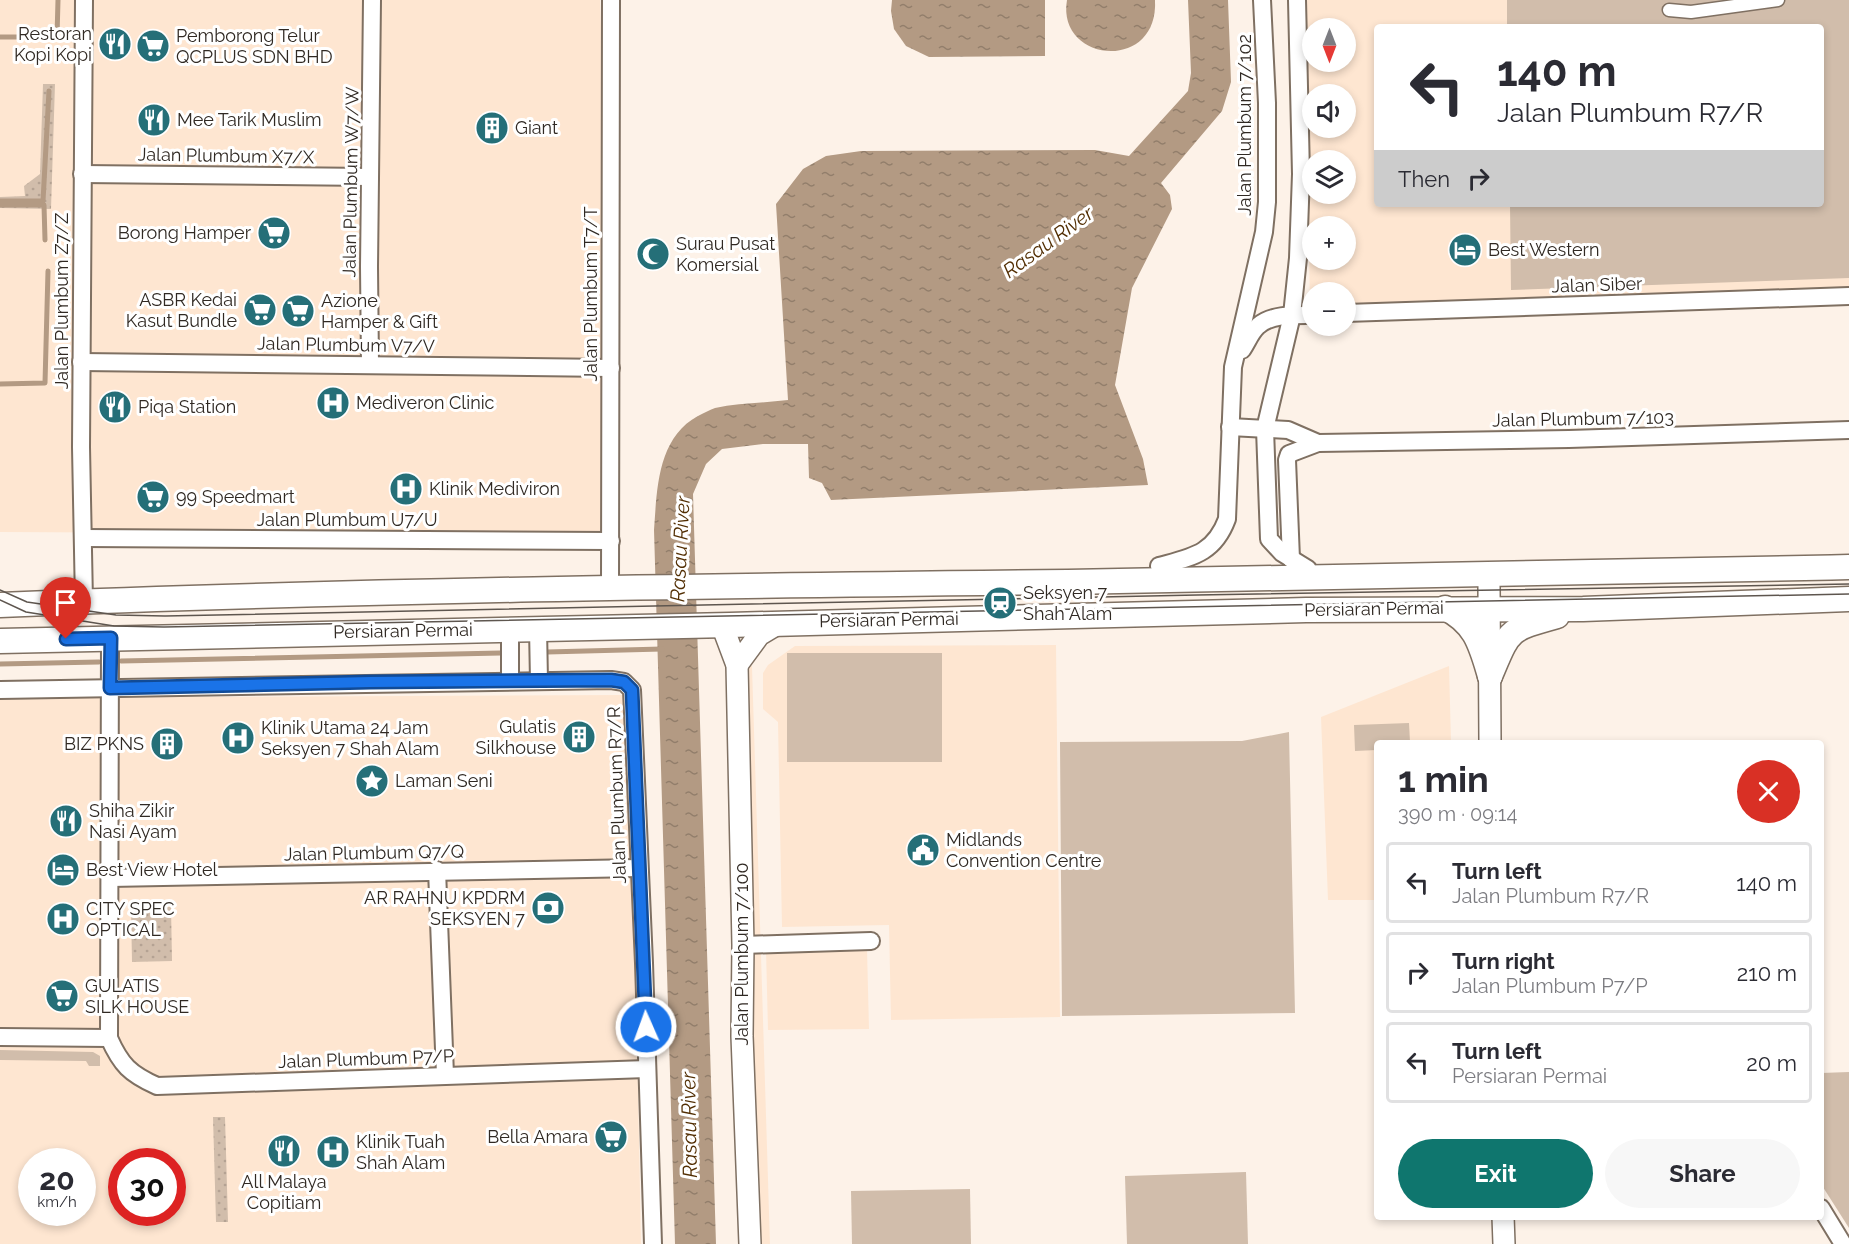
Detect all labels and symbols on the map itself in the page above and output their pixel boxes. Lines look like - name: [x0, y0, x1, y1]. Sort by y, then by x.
- north arrow: [1302, 18, 1356, 72]
- place label: Restoran Kopi Kopi: [14, 23, 92, 65]
- place label: Pemborong Telur QCPLUS SDN BHD: [176, 25, 333, 67]
- restaurant icon: Restoran Kopi Kopi: [97, 26, 133, 62]
- supermarket icon: Pemborong Telur QCPLUS SDN BHD: [135, 28, 171, 64]
- street label: Jalan Plumbum 7/102: [1234, 34, 1255, 216]
- street label: Jalan Plumbum W7/W: [338, 86, 363, 278]
- restaurant icon: Mee Tarik Muslim: [136, 102, 172, 138]
- place label: Mee Tarik Muslim: [177, 109, 322, 130]
- building icon: Giant: [474, 110, 510, 146]
- place label: Giant: [515, 117, 558, 138]
- street label: Jalan Plumbum X7/X: [138, 143, 315, 168]
- water label: Rasau River: [998, 201, 1099, 283]
- street label: Jalan Plumbum T7/T: [580, 206, 601, 381]
- street label: Jalan Plumbum Z7/Z: [51, 213, 72, 389]
- supermarket icon: Borong Hamper: [256, 215, 292, 251]
- place label: Borong Hamper: [118, 222, 252, 243]
- hotel icon: Best Western: [1447, 232, 1483, 268]
- place label: Surau Pusat Komersial: [676, 233, 775, 275]
- mosque icon: Surau Pusat Komersial: [635, 236, 671, 272]
- place label: Best Western: [1488, 239, 1599, 260]
- street label: Jalan Siber: [1551, 272, 1643, 297]
- place label: ASBR Kedai Kasut Bundle: [126, 289, 237, 331]
- place label: Azione Hamper & Gift: [321, 290, 438, 332]
- supermarket icon: ASBR Kedai Kasut Bundle: [242, 292, 278, 328]
- supermarket icon: Azione Hamper & Gift: [280, 293, 316, 329]
- street label: Jalan Plumbum V7/V: [257, 332, 435, 357]
- hospital icon: Mediveron Clinic: [315, 385, 351, 421]
- restaurant icon: Piqa Station: [97, 389, 133, 425]
- place label: Mediveron Clinic: [356, 392, 495, 413]
- place label: Piqa Station: [138, 396, 236, 417]
- street label: Jalan Plumbum 7/103: [1492, 406, 1674, 431]
- hospital icon: Klinik Mediviron: [388, 471, 424, 507]
- place label: Klinik Mediviron: [429, 478, 560, 499]
- supermarket icon: 99 Speedmart: [135, 479, 171, 515]
- place label: 99 Speedmart: [176, 486, 295, 507]
- water label: Rasau River: [665, 494, 695, 602]
- street label: Jalan Plumbum U7/U: [256, 509, 438, 530]
- pin: [40, 577, 91, 639]
- place label: Seksyen 7 Shah Alam: [1023, 582, 1112, 624]
- station icon: Seksyen 7 Shah Alam: [982, 585, 1018, 621]
- street label: Persiaran Permai: [1304, 597, 1444, 620]
- street label: Persiaran Permai: [819, 608, 959, 631]
- street label: Persiaran Permai: [333, 619, 473, 642]
- street label: Jalan Plumbum R7/R: [603, 706, 630, 884]
- place label: Gulatis Silkhouse: [476, 716, 556, 758]
- place label: Klinik Utama 24 Jam Seksyen 7 Shah Alam: [261, 717, 439, 759]
- building icon: Gulatis Silkhouse: [561, 719, 597, 755]
- hospital icon: Klinik Utama 24 Jam Seksyen 7 Shah Alam: [220, 720, 256, 756]
- building icon: BIZ PKNS: [149, 726, 185, 762]
- place label: BIZ PKNS: [64, 733, 144, 754]
- place icon: Laman Seni: [354, 763, 390, 799]
- place label: Laman Seni: [395, 770, 493, 791]
- place label: Shiha Zikir Nasi Ayam: [89, 800, 177, 842]
- restaurant icon: Shiha Zikir Nasi Ayam: [48, 803, 84, 839]
- place label: Midlands Convention Centre: [946, 829, 1102, 871]
- public building icon: Midlands Convention Centre: [905, 832, 941, 868]
- street label: Jalan Plumbum Q7/Q: [284, 840, 464, 865]
- hotel icon: Best View Hotel: [45, 852, 81, 888]
- place label: Best View Hotel: [86, 859, 218, 880]
- street label: Jalan Plumbum 7/100: [731, 862, 752, 1046]
- place label: AR RAHNU KPDRM SEKSYEN 7: [364, 887, 525, 929]
- bank icon: AR RAHNU KPDRM SEKSYEN 7: [530, 890, 566, 926]
- place label: CITY SPEC OPTICAL: [86, 898, 175, 940]
- hospital icon: CITY SPEC OPTICAL: [45, 901, 81, 937]
- place label: GULATIS SILK HOUSE: [85, 975, 189, 1017]
- supermarket icon: GULATIS SILK HOUSE: [44, 978, 80, 1014]
- position arrow: [614, 995, 678, 1059]
- street label: Jalan Plumbum P7/P: [278, 1045, 454, 1072]
- water label: Rasau River: [676, 1071, 702, 1178]
- supermarket icon: Bella Amara: [593, 1119, 629, 1155]
- place label: Bella Amara: [487, 1126, 588, 1147]
- place label: Klinik Tuah Shah Alam: [356, 1131, 445, 1173]
- restaurant icon: All Malaya Copitiam: [266, 1133, 302, 1169]
- hospital icon: Klinik Tuah Shah Alam: [315, 1134, 351, 1170]
- speed limit sign: 30: [108, 1148, 186, 1226]
- place label: All Malaya Copitiam: [241, 1171, 327, 1213]

